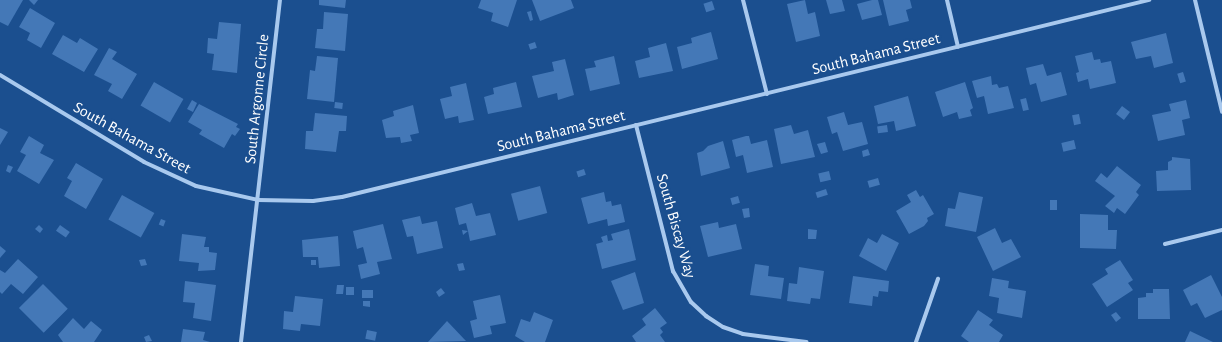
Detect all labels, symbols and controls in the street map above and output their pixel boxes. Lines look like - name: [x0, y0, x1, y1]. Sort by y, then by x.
- street label: South Bahama Street: [810, 29, 942, 79]
- street label: South Argonne Circle: [241, 33, 273, 165]
- street label: South Bahama Street: [70, 98, 194, 178]
- street label: South Bahama Street: [495, 106, 627, 156]
- street label: South Biscay Way: [652, 172, 700, 280]

